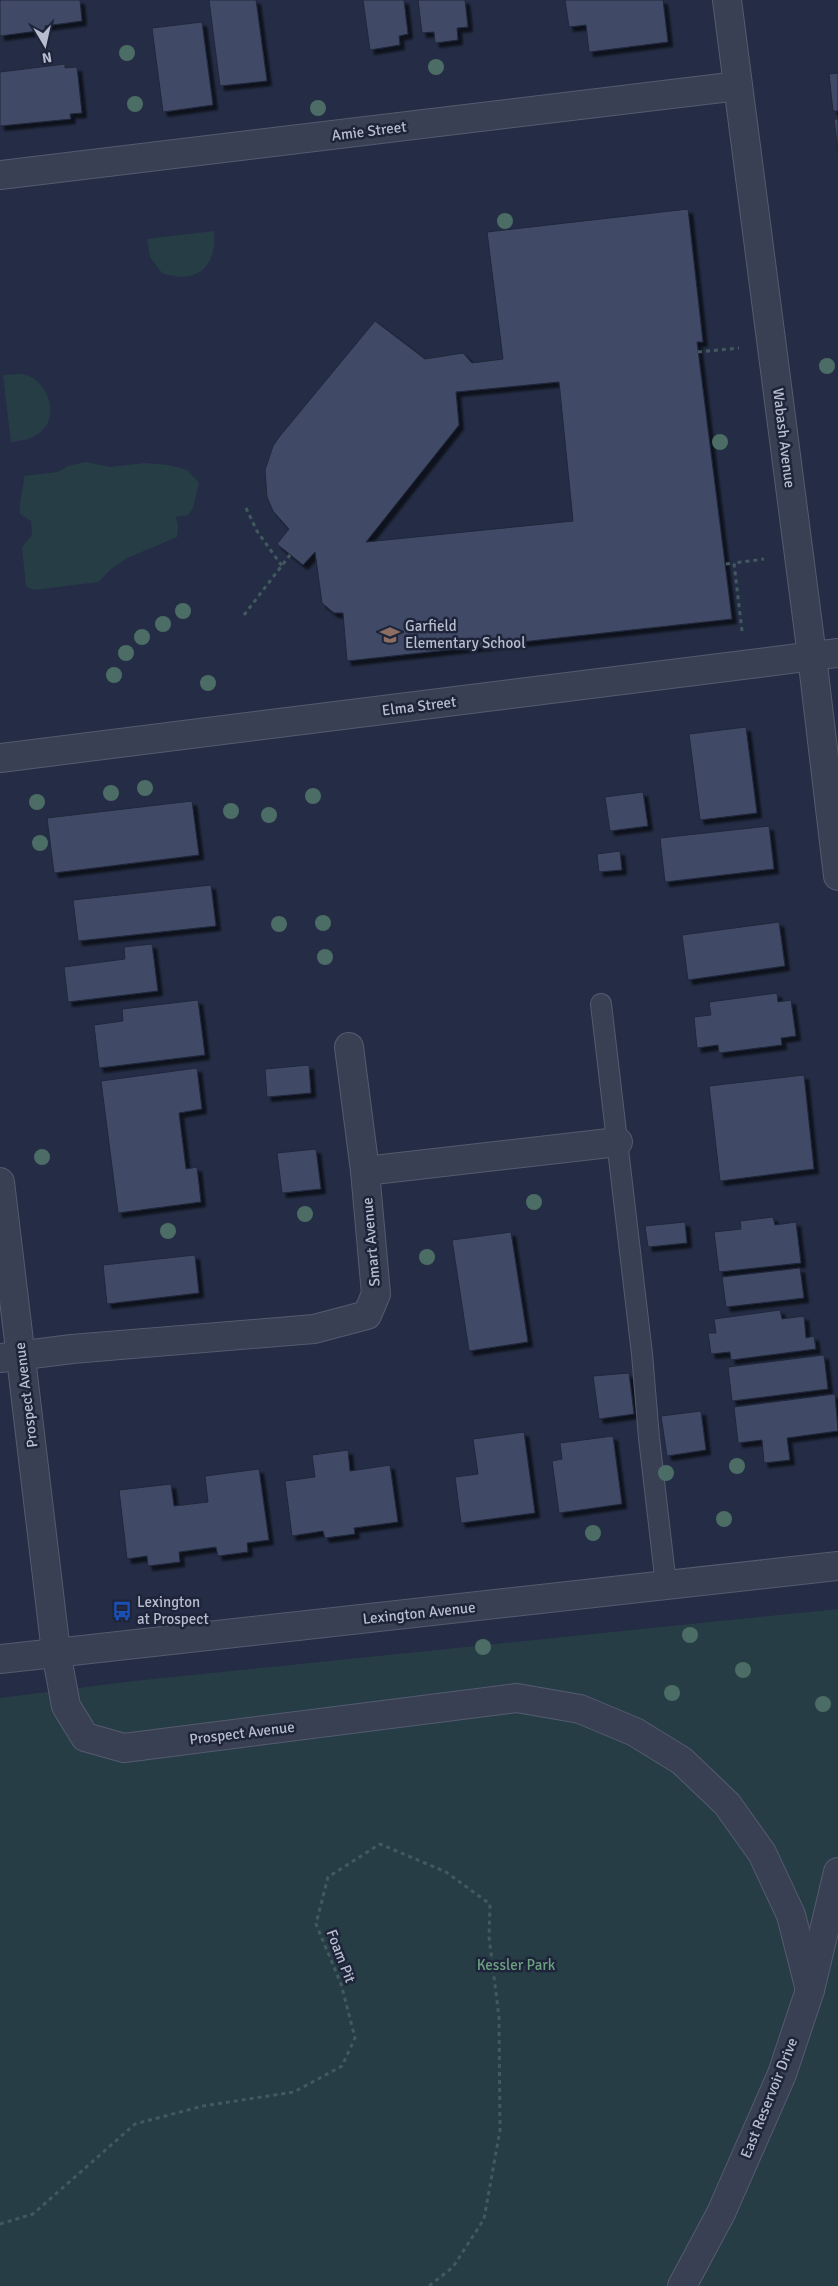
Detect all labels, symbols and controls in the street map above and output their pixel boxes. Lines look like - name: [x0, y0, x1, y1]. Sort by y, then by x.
- north arrow: [20, 20, 70, 70]
- text: N: [41, 48, 53, 67]
- street label: Amie Street: [331, 117, 407, 145]
- street label: Wabash Avenue: [769, 387, 799, 489]
- place label: Garfield Elementary School: [405, 617, 526, 652]
- school or university icon: Garfield Elementary School: [379, 624, 401, 646]
- street label: Elma Street: [381, 693, 457, 719]
- street label: Smart Avenue: [358, 1197, 384, 1287]
- street label: Prospect Avenue: [11, 1341, 41, 1449]
- place label: Lexington at Prospect: [137, 1593, 209, 1628]
- street label: Lexington Avenue: [362, 1598, 476, 1628]
- bus stop icon: Lexington at Prospect: [111, 1600, 133, 1622]
- street label: Prospect Avenue: [188, 1718, 296, 1748]
- street label: Foam Pit: [323, 1927, 359, 1985]
- park label: Kessler Park: [477, 1956, 556, 1974]
- street label: East Reservoir Drive: [737, 2035, 801, 2161]

